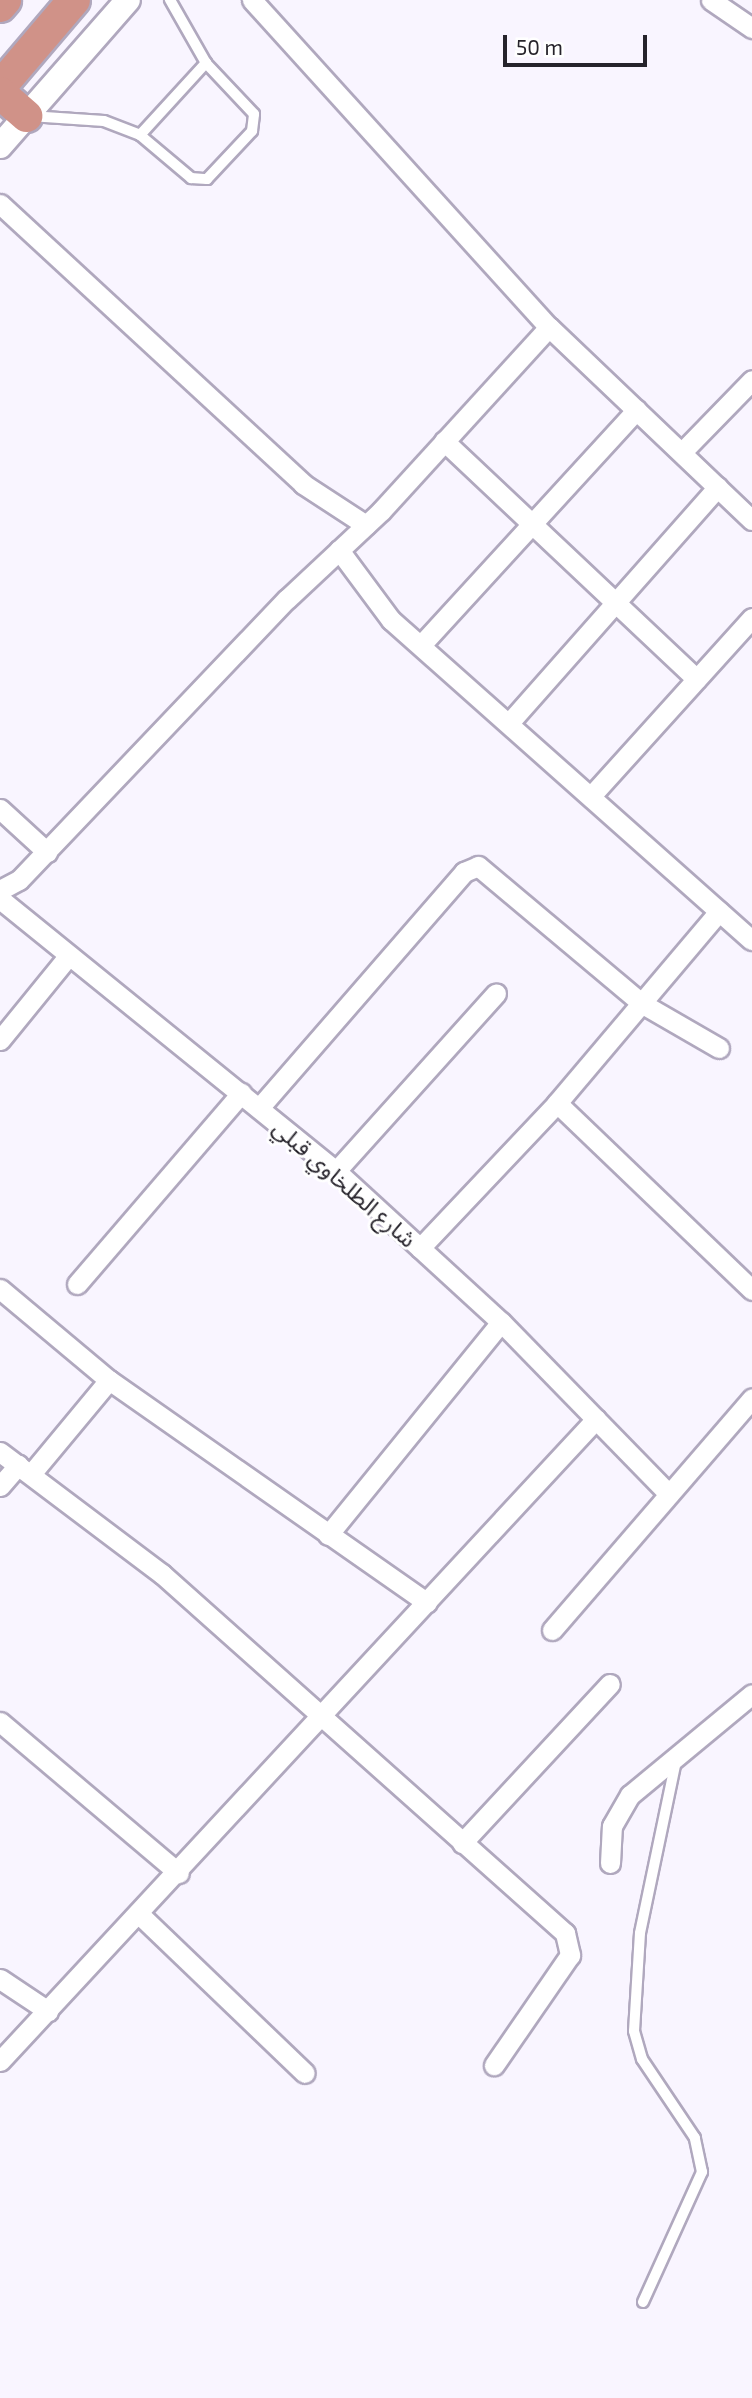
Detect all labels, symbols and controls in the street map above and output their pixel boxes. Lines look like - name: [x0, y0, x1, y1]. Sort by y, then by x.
- scale bar: [507, 21, 650, 65]
- text: 50 m: [516, 34, 563, 59]
- street label: شارع الطلخاوي قبلي: [268, 1113, 422, 1253]

